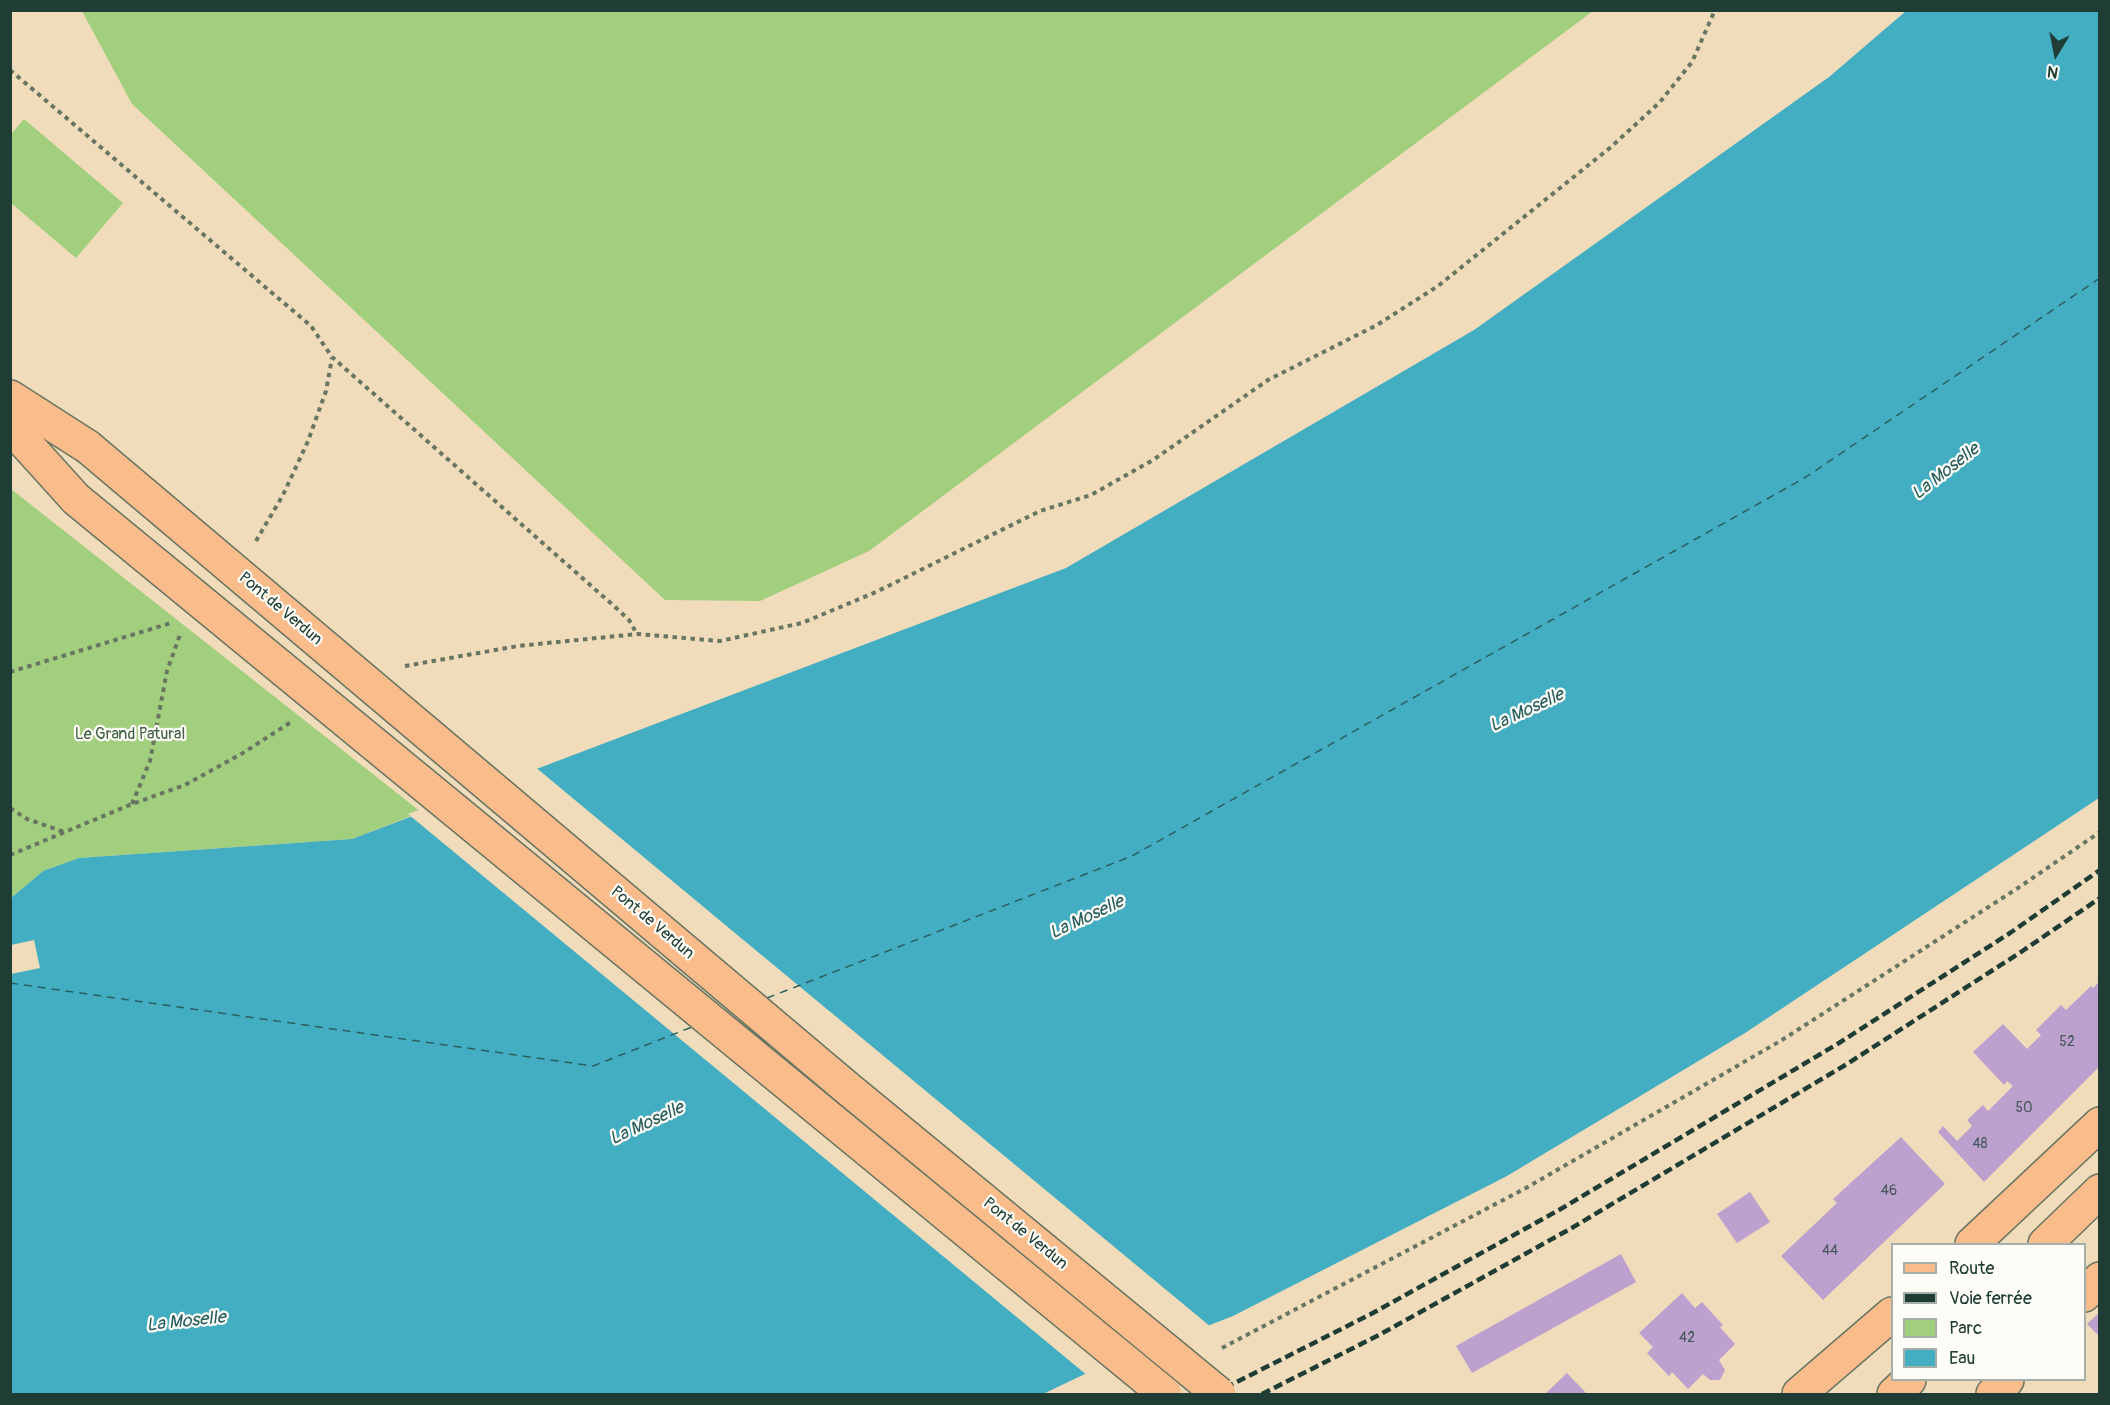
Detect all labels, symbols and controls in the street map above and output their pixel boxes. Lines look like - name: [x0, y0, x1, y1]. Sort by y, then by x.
- north arrow: [2026, 24, 2086, 84]
- text: N: [2046, 61, 2060, 83]
- water label: La Moselle: [1908, 439, 1984, 505]
- street label: Pont de Verdun: [234, 568, 326, 650]
- water label: La Moselle: [1486, 684, 1568, 738]
- park label: Le Grand Patural: [75, 725, 185, 745]
- street label: Pont de Verdun: [606, 882, 698, 964]
- water label: La Moselle: [1046, 891, 1128, 945]
- house number: 52: [2059, 1034, 2075, 1050]
- water label: La Moselle: [606, 1097, 688, 1151]
- house number: 50: [2015, 1100, 2033, 1116]
- house number: 48: [1972, 1136, 1988, 1152]
- house number: 46: [1881, 1183, 1897, 1199]
- street label: Pont de Verdun: [979, 1194, 1071, 1274]
- house number: 44: [1822, 1243, 1838, 1259]
- legend: [1891, 1243, 2086, 1381]
- text: Route: [1949, 1257, 1994, 1280]
- text: Voie ferrée: [1949, 1287, 2032, 1310]
- water label: La Moselle: [145, 1307, 227, 1337]
- text: Parc: [1949, 1317, 1982, 1340]
- house number: 42: [1679, 1330, 1695, 1346]
- text: Eau: [1949, 1347, 1975, 1370]

